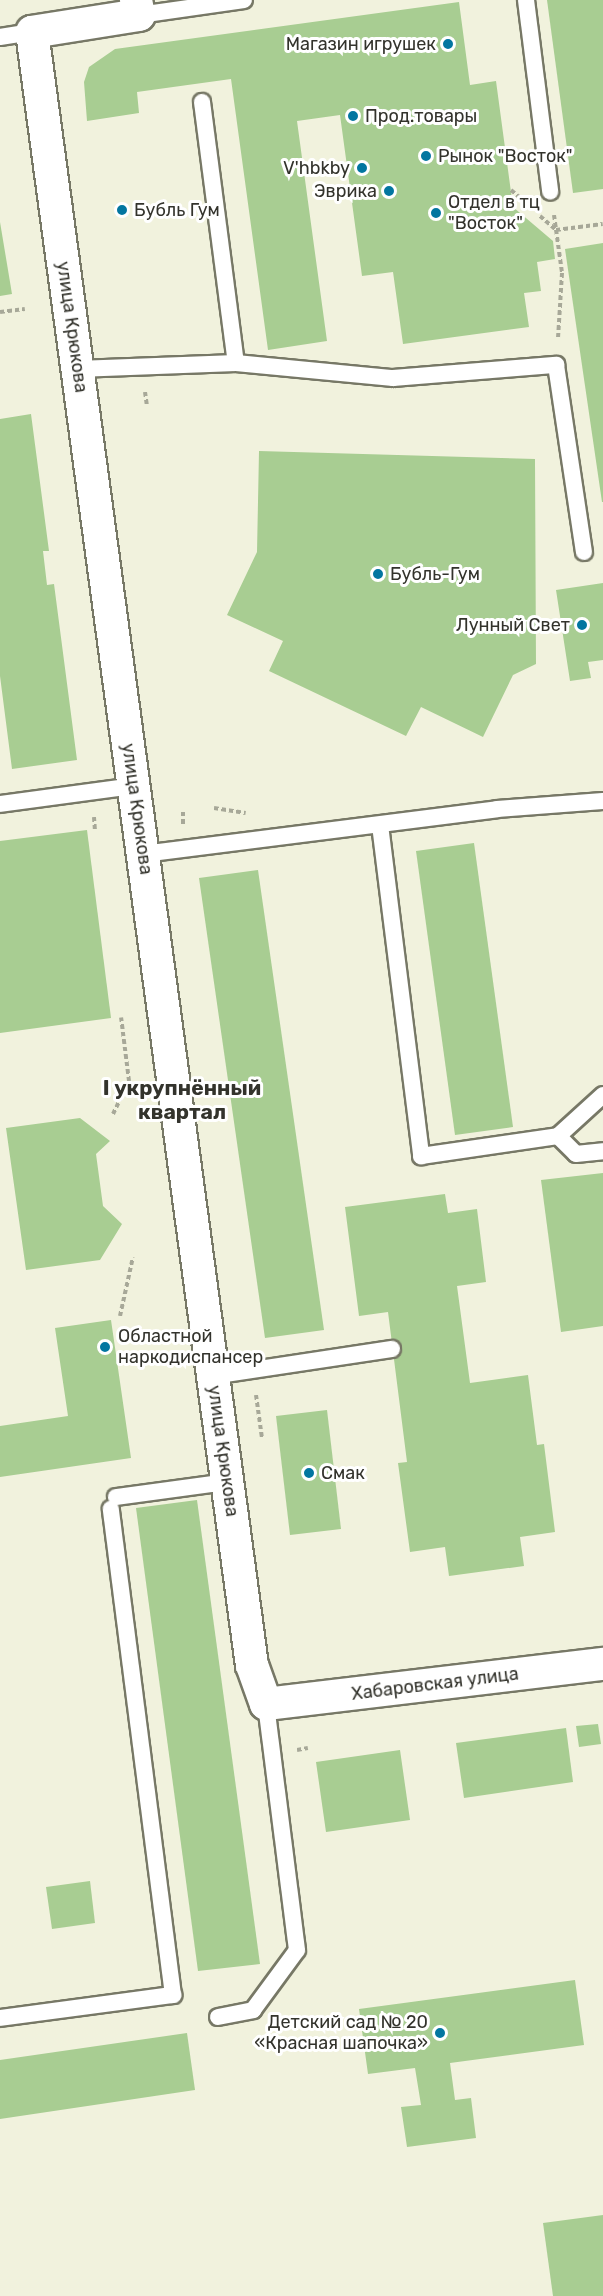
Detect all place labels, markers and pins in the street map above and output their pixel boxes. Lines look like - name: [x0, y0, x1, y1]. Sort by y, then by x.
- place label: Магазин игрушек: [286, 33, 436, 55]
- marker: Магазин игрушек: [441, 37, 455, 51]
- place label: Прод.товары: [365, 105, 477, 127]
- marker: Прод.товары: [346, 109, 360, 123]
- place label: Рынок "Восток": [438, 145, 573, 167]
- marker: Рынок "Восток": [419, 149, 433, 163]
- place label: V'hbkby: [283, 157, 350, 179]
- marker: V'hbkby: [355, 161, 369, 175]
- place label: Эврика: [314, 180, 377, 202]
- marker: Эврика: [382, 184, 396, 198]
- place label: Отдел в тц "Восток": [448, 192, 540, 234]
- place label: Бубль Гум: [134, 199, 220, 221]
- marker: Бубль Гум: [115, 203, 129, 217]
- marker: Отдел в тц "Восток": [429, 206, 443, 220]
- place label: Бубль-Гум: [390, 563, 480, 585]
- marker: Бубль-Гум: [371, 567, 385, 581]
- place label: Лунный Свет: [456, 614, 570, 636]
- marker: Лунный Свет: [575, 618, 589, 632]
- place label: Областной наркодиспансер: [118, 1326, 263, 1368]
- marker: Областной наркодиспансер: [96, 1338, 114, 1356]
- place label: Смак: [321, 1462, 365, 1484]
- marker: Смак: [302, 1466, 316, 1480]
- place label: Детский сад № 20 «Красная шапочка»: [254, 2012, 428, 2054]
- marker: Детский сад № 20 «Красная шапочка»: [433, 2026, 447, 2040]

